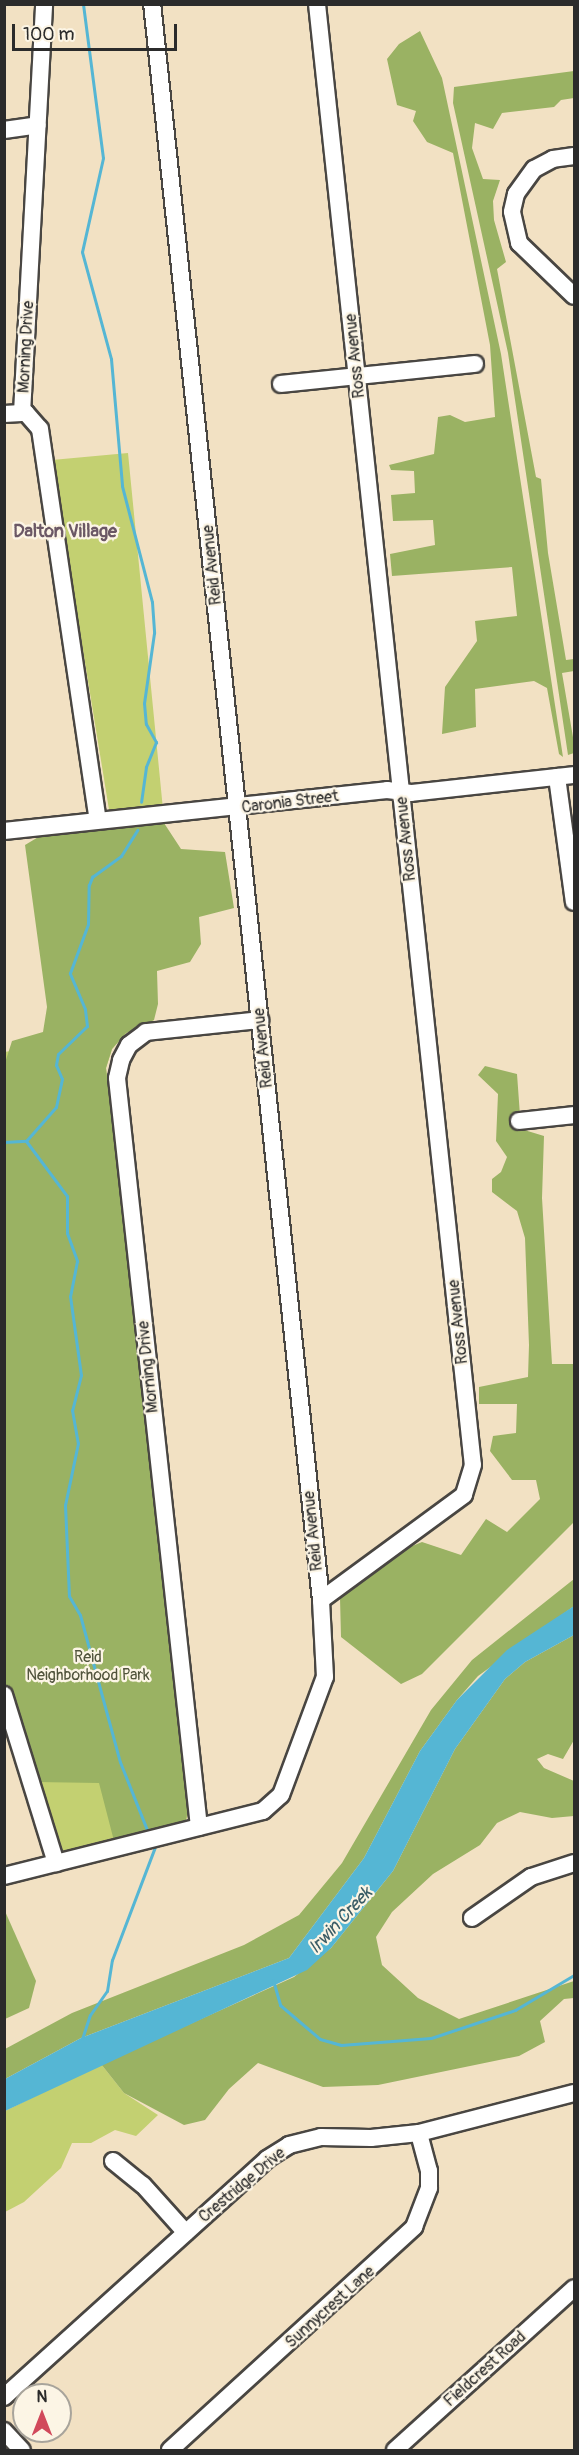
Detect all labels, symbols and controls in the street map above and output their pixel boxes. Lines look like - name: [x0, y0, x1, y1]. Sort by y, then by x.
- scale bar: [15, 12, 180, 50]
- text: 100 m: [23, 23, 75, 46]
- street label: Morning Drive: [14, 300, 38, 394]
- street label: Ross Avenue: [341, 313, 369, 399]
- district label: Dalton Village: [13, 521, 117, 543]
- street label: Reid Avenue: [198, 524, 226, 606]
- street label: Caronia Street: [241, 787, 339, 817]
- street label: Ross Avenue: [392, 796, 420, 882]
- street label: Reid Avenue: [249, 1007, 277, 1089]
- street label: Ross Avenue: [444, 1279, 472, 1365]
- street label: Morning Drive: [134, 1320, 162, 1414]
- street label: Reid Avenue: [299, 1490, 327, 1572]
- park label: Reid Neighborhood Park: [26, 1647, 150, 1685]
- water label: Irwin Creek: [305, 1883, 377, 1959]
- street label: Crestridge Drive: [195, 2143, 289, 2227]
- street label: Sunnycrest Lane: [281, 2262, 379, 2352]
- street label: Fieldcrest Road: [440, 2327, 530, 2411]
- north arrow: [12, 2383, 72, 2443]
- text: N: [37, 2387, 47, 2407]

